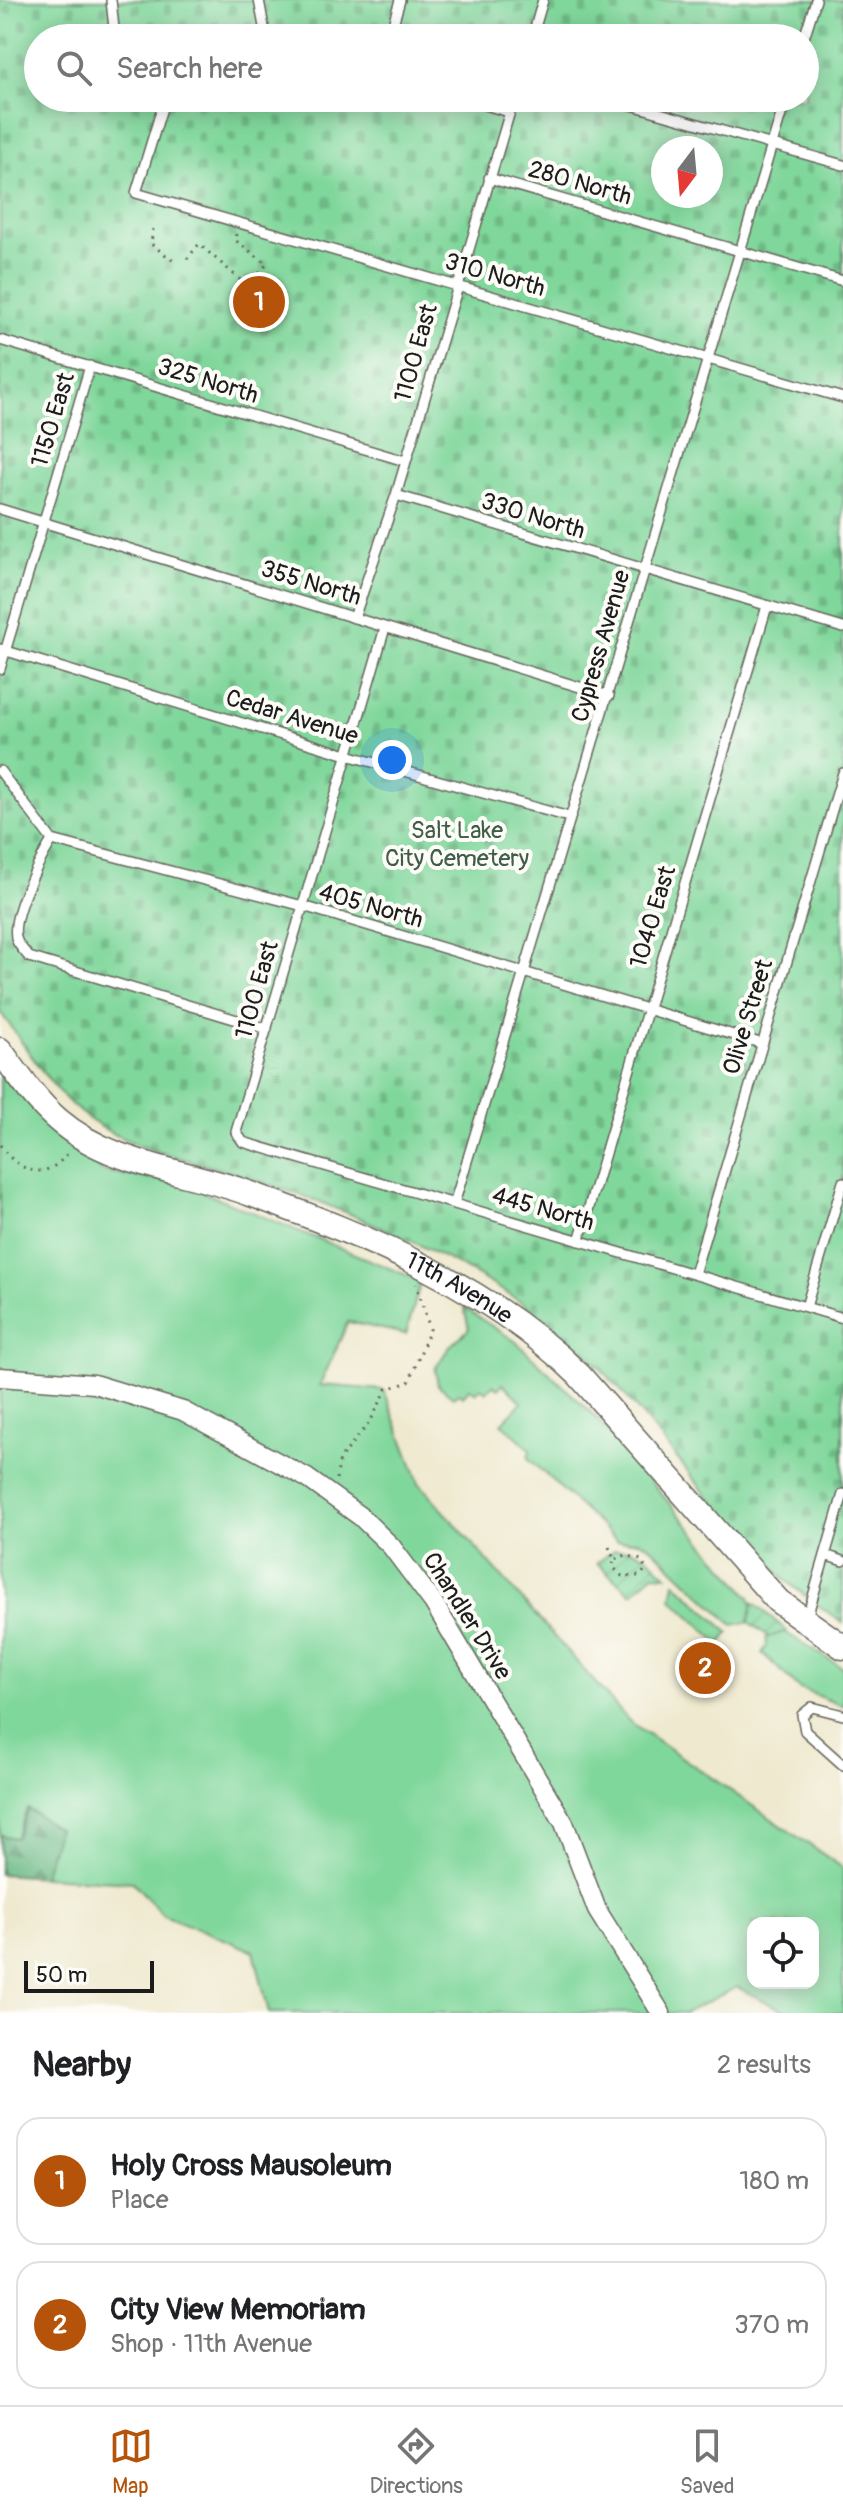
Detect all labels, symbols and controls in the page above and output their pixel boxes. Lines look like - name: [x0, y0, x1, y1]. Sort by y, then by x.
- search box: [24, 24, 819, 112]
- icon: search: [52, 46, 96, 90]
- text: Search here: [116, 50, 263, 87]
- north arrow: [651, 136, 723, 208]
- street label: 280 North: [525, 154, 635, 212]
- street label: 310 North: [442, 247, 548, 303]
- pin: 1: [233, 272, 285, 332]
- street label: 1100 East: [388, 300, 444, 405]
- street label: 325 North: [154, 352, 262, 410]
- street label: 1150 East: [25, 369, 81, 471]
- street label: 330 North: [478, 486, 588, 546]
- street label: 355 North: [257, 554, 365, 612]
- street label: Cypress Avenue: [565, 567, 637, 725]
- street label: Cedar Avenue: [222, 683, 362, 751]
- your location: [372, 740, 412, 780]
- park label: Salt Lake City Cemetery: [385, 816, 529, 873]
- street label: 1040 East: [624, 862, 682, 972]
- street label: 405 North: [316, 877, 426, 935]
- street label: 1100 East: [229, 937, 285, 1042]
- street label: Olive Street: [717, 956, 779, 1078]
- street label: 445 North: [489, 1181, 597, 1237]
- street label: 11th Avenue: [401, 1245, 518, 1330]
- street label: Chandler Drive: [416, 1547, 518, 1685]
- pin: 2: [679, 1638, 731, 1698]
- map controls: [747, 1917, 819, 1989]
- button: locate: [747, 1917, 819, 1989]
- scale bar: [24, 1957, 154, 1993]
- text: 50 m: [36, 1961, 87, 1989]
- text: Nearby: [32, 2044, 131, 2087]
- text: 2 results: [717, 2049, 811, 2081]
- text: Holy Cross Mausoleum: [110, 2147, 392, 2184]
- text: 1: [55, 2165, 65, 2197]
- text: 180 m: [739, 2165, 809, 2197]
- text: Place: [110, 2184, 169, 2216]
- text: City View Memoriam: [110, 2291, 366, 2328]
- text: 2: [53, 2309, 67, 2341]
- text: 370 m: [734, 2309, 809, 2341]
- text: Shop · 11th Avenue: [110, 2328, 312, 2360]
- tab: Map: [109, 2424, 153, 2500]
- tab: Directions: [370, 2424, 463, 2500]
- tab: Saved: [680, 2424, 734, 2500]

